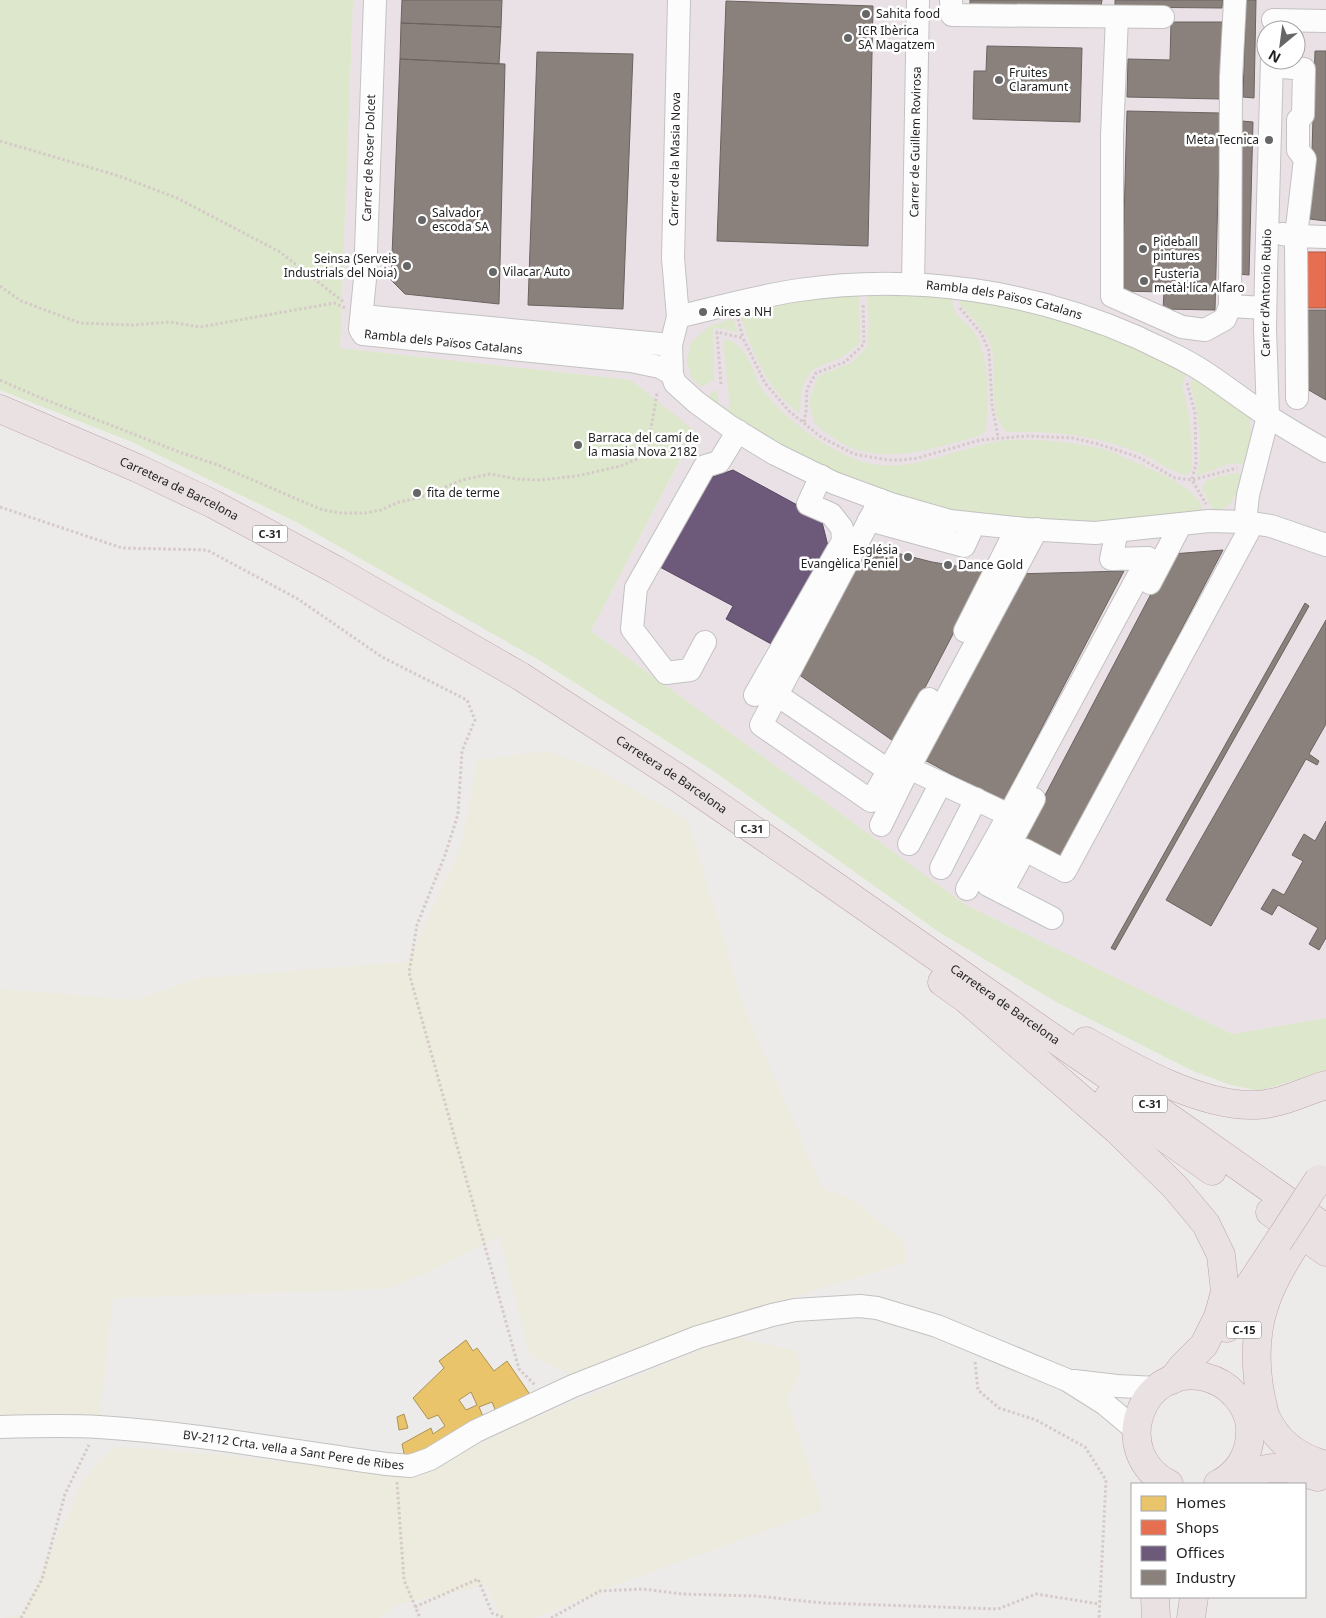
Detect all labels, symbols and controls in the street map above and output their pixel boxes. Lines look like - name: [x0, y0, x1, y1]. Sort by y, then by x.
- place label: Sahita food: [876, 5, 940, 22]
- marker: Sahita food: [860, 8, 872, 20]
- north arrow: [1256, 20, 1306, 70]
- place label: ICR Ibèrica SA Magatzem: [858, 22, 935, 53]
- marker: ICR Ibèrica SA Magatzem: [842, 32, 854, 44]
- text: N: [1265, 46, 1284, 68]
- place label: Fruites Claramunt: [1009, 64, 1069, 95]
- street label: Carrer de Guillem Rovirosa: [905, 66, 925, 218]
- marker: Fruites Claramunt: [993, 74, 1005, 86]
- street label: Carrer de la Masia Nova: [665, 92, 684, 226]
- street label: Carrer de Roser Dolcet: [358, 93, 379, 222]
- place label: Meta Tecnica: [1186, 131, 1259, 148]
- marker: Meta Tecnica: [1263, 134, 1275, 146]
- place label: Salvador escoda SA: [432, 204, 489, 235]
- marker: Salvador escoda SA: [416, 214, 428, 226]
- street label: Carrer d'Antonio Rubio: [1256, 228, 1275, 357]
- place label: Pideball pintures: [1153, 233, 1200, 264]
- marker: Pideball pintures: [1137, 243, 1149, 255]
- place label: Seinsa (Serveis Industrials del Noia): [284, 250, 397, 281]
- marker: Seinsa (Serveis Industrials del Noia): [401, 260, 413, 272]
- place label: Vilacar Auto: [503, 263, 570, 280]
- place label: Fusteria metàl·lica Alfaro: [1154, 265, 1245, 296]
- marker: Vilacar Auto: [487, 266, 499, 278]
- marker: Fusteria metàl·lica Alfaro: [1138, 275, 1150, 287]
- street label: Rambla dels Països Catalans: [925, 276, 1085, 324]
- place label: Aires a NH: [713, 303, 772, 320]
- marker: Aires a NH: [697, 306, 709, 318]
- street label: Rambla dels Països Catalans: [363, 325, 524, 358]
- place label: Barraca del camí de la masia Nova 2182: [588, 429, 699, 460]
- marker: Barraca del camí de la masia Nova 2182: [572, 439, 584, 451]
- street label: Carretera de Barcelona: [117, 453, 242, 524]
- place label: fita de terme: [427, 484, 500, 501]
- marker: fita de terme: [411, 487, 423, 499]
- road number: C-31: [252, 526, 288, 542]
- place label: Església Evangèlica Peniel: [801, 541, 898, 572]
- marker: Església Evangèlica Peniel: [902, 551, 914, 563]
- place label: Dance Gold: [958, 556, 1023, 573]
- marker: Dance Gold: [942, 559, 954, 571]
- street label: Carretera de Barcelona: [613, 731, 731, 817]
- road number: C-31: [734, 821, 770, 838]
- street label: Carretera de Barcelona: [947, 960, 1063, 1048]
- road number: C-31: [1132, 1096, 1168, 1112]
- road number: C-15: [1226, 1322, 1262, 1338]
- street label: BV-2112 Crta. vella a Sant Pere de Ribes: [182, 1426, 405, 1473]
- legend: [1131, 1483, 1306, 1598]
- text: Homes: [1176, 1492, 1226, 1512]
- text: Shops: [1176, 1517, 1219, 1537]
- text: Offices: [1176, 1542, 1225, 1562]
- text: Industry: [1176, 1567, 1236, 1587]

